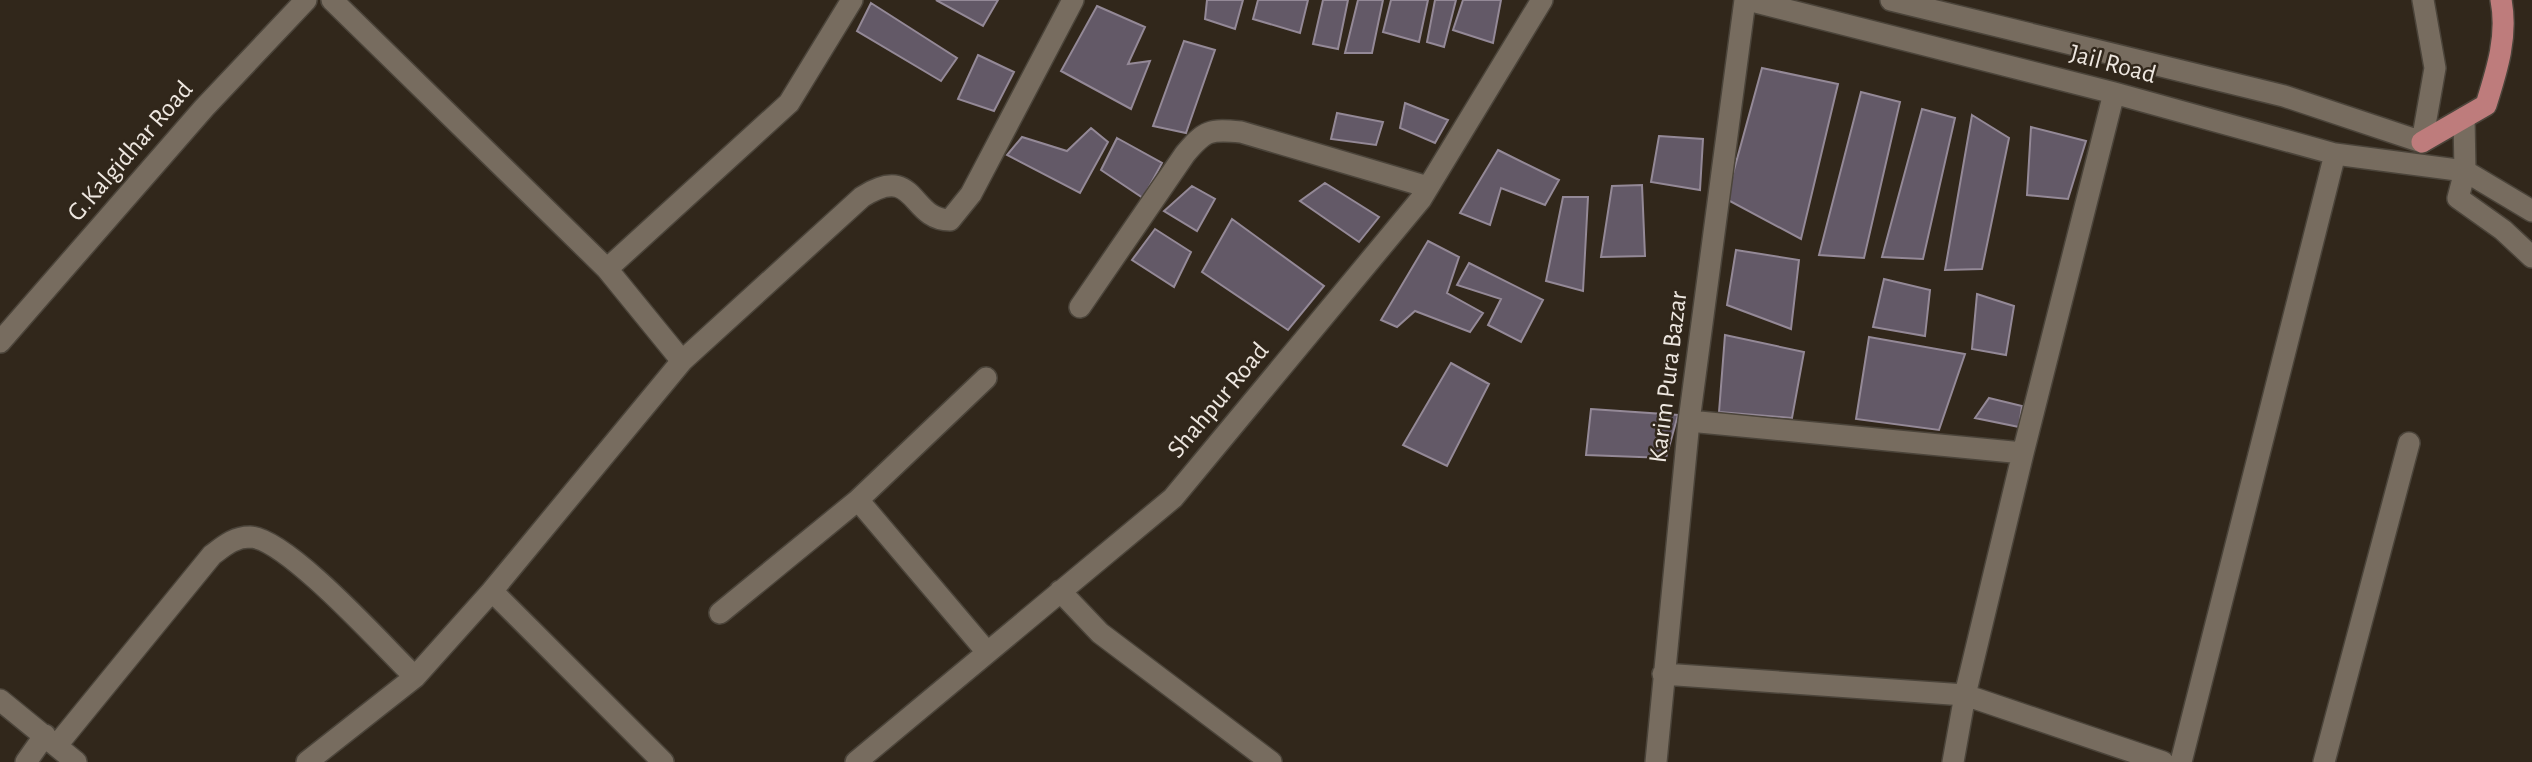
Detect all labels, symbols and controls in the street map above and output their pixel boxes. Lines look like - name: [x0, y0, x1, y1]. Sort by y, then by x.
- street label: Jail Road: [2067, 40, 2159, 88]
- street label: G.Kalgidhar Road: [62, 76, 198, 226]
- street label: Karim Pura Bazar: [1645, 289, 1692, 464]
- street label: Shahpur Road: [1162, 337, 1274, 463]

